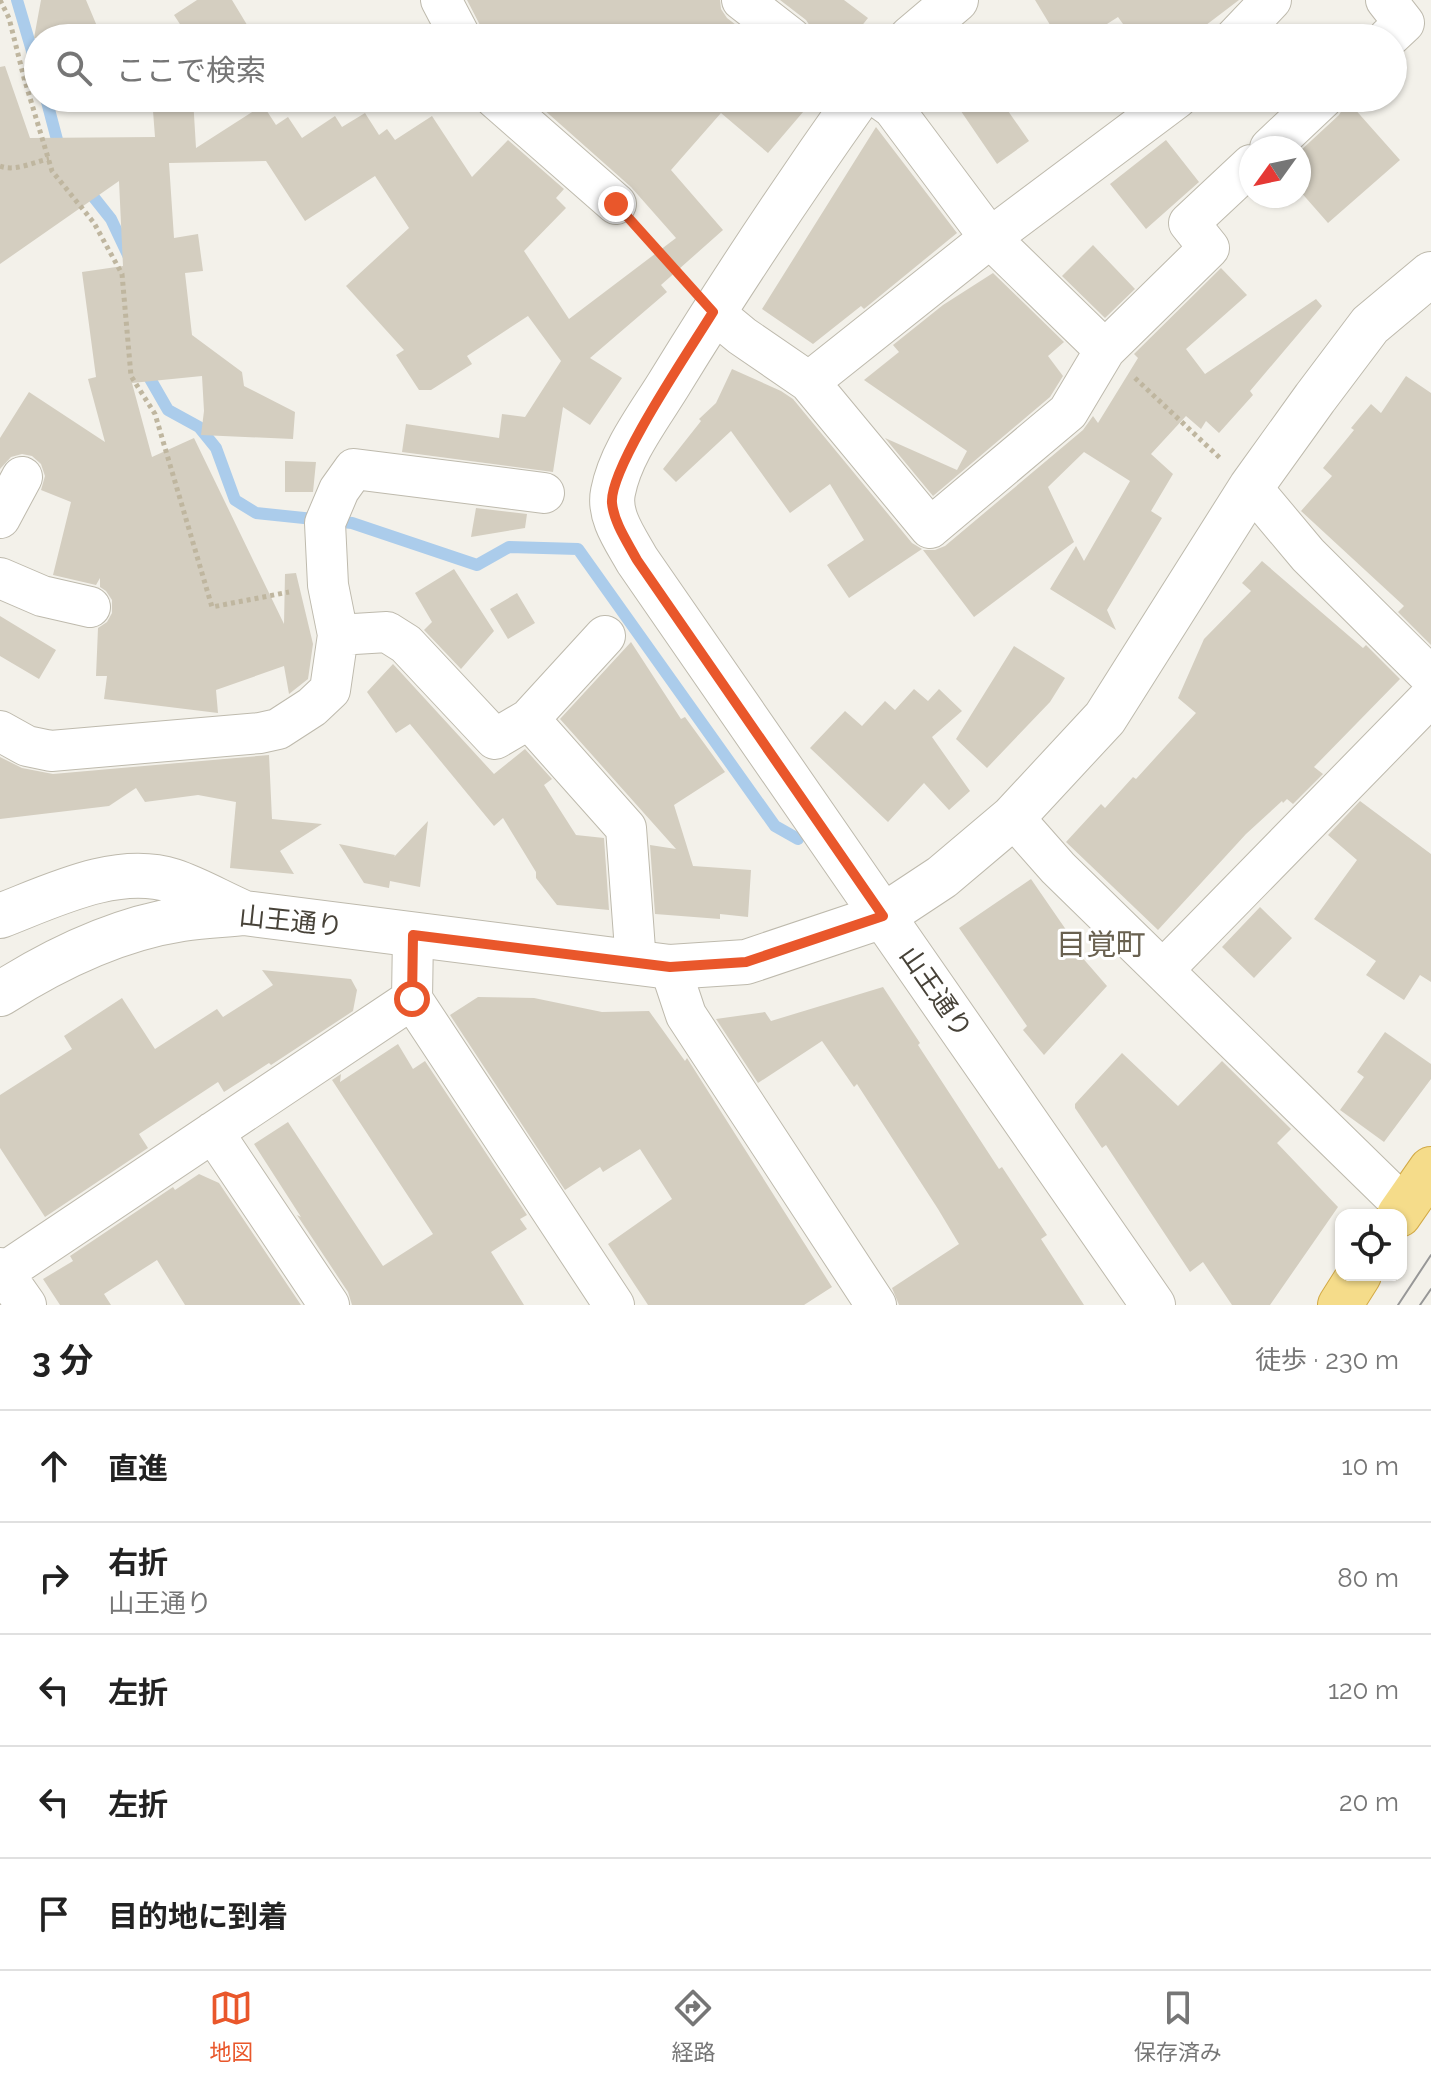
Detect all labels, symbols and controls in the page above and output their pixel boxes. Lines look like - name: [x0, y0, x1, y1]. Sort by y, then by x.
- search box: [24, 24, 1407, 112]
- icon: search: [52, 46, 96, 90]
- text: ここで検索: [116, 53, 266, 88]
- north arrow: [1239, 136, 1311, 208]
- route end: [598, 186, 634, 222]
- street label: 山王通り: [238, 901, 344, 941]
- district label: 目覚町: [1056, 927, 1146, 962]
- street label: 山王通り: [894, 941, 978, 1043]
- route start: [394, 981, 430, 1017]
- map controls: [1335, 1209, 1407, 1281]
- button: locate: [1335, 1209, 1407, 1281]
- text: 3 分: [32, 1340, 93, 1380]
- text: 徒歩 · 230 m: [1255, 1345, 1399, 1375]
- icon: ahead: [32, 1444, 76, 1488]
- text: 直進: [108, 1451, 168, 1486]
- text: 10 m: [1341, 1451, 1399, 1481]
- text: 右折: [108, 1545, 168, 1580]
- icon: right: [32, 1556, 76, 1600]
- text: 80 m: [1337, 1563, 1399, 1593]
- text: 山王通り: [108, 1588, 212, 1618]
- icon: left: [32, 1668, 76, 1712]
- text: 左折: [108, 1675, 168, 1710]
- text: 120 m: [1328, 1675, 1399, 1705]
- icon: left: [32, 1780, 76, 1824]
- text: 左折: [108, 1787, 168, 1822]
- text: 20 m: [1339, 1787, 1399, 1817]
- icon: arrive: [32, 1892, 76, 1936]
- text: 目的地に到着: [108, 1899, 288, 1934]
- tab: 地図: [209, 1986, 253, 2066]
- tab: 経路: [671, 1986, 716, 2066]
- tab: 保存済み: [1134, 1986, 1222, 2066]

